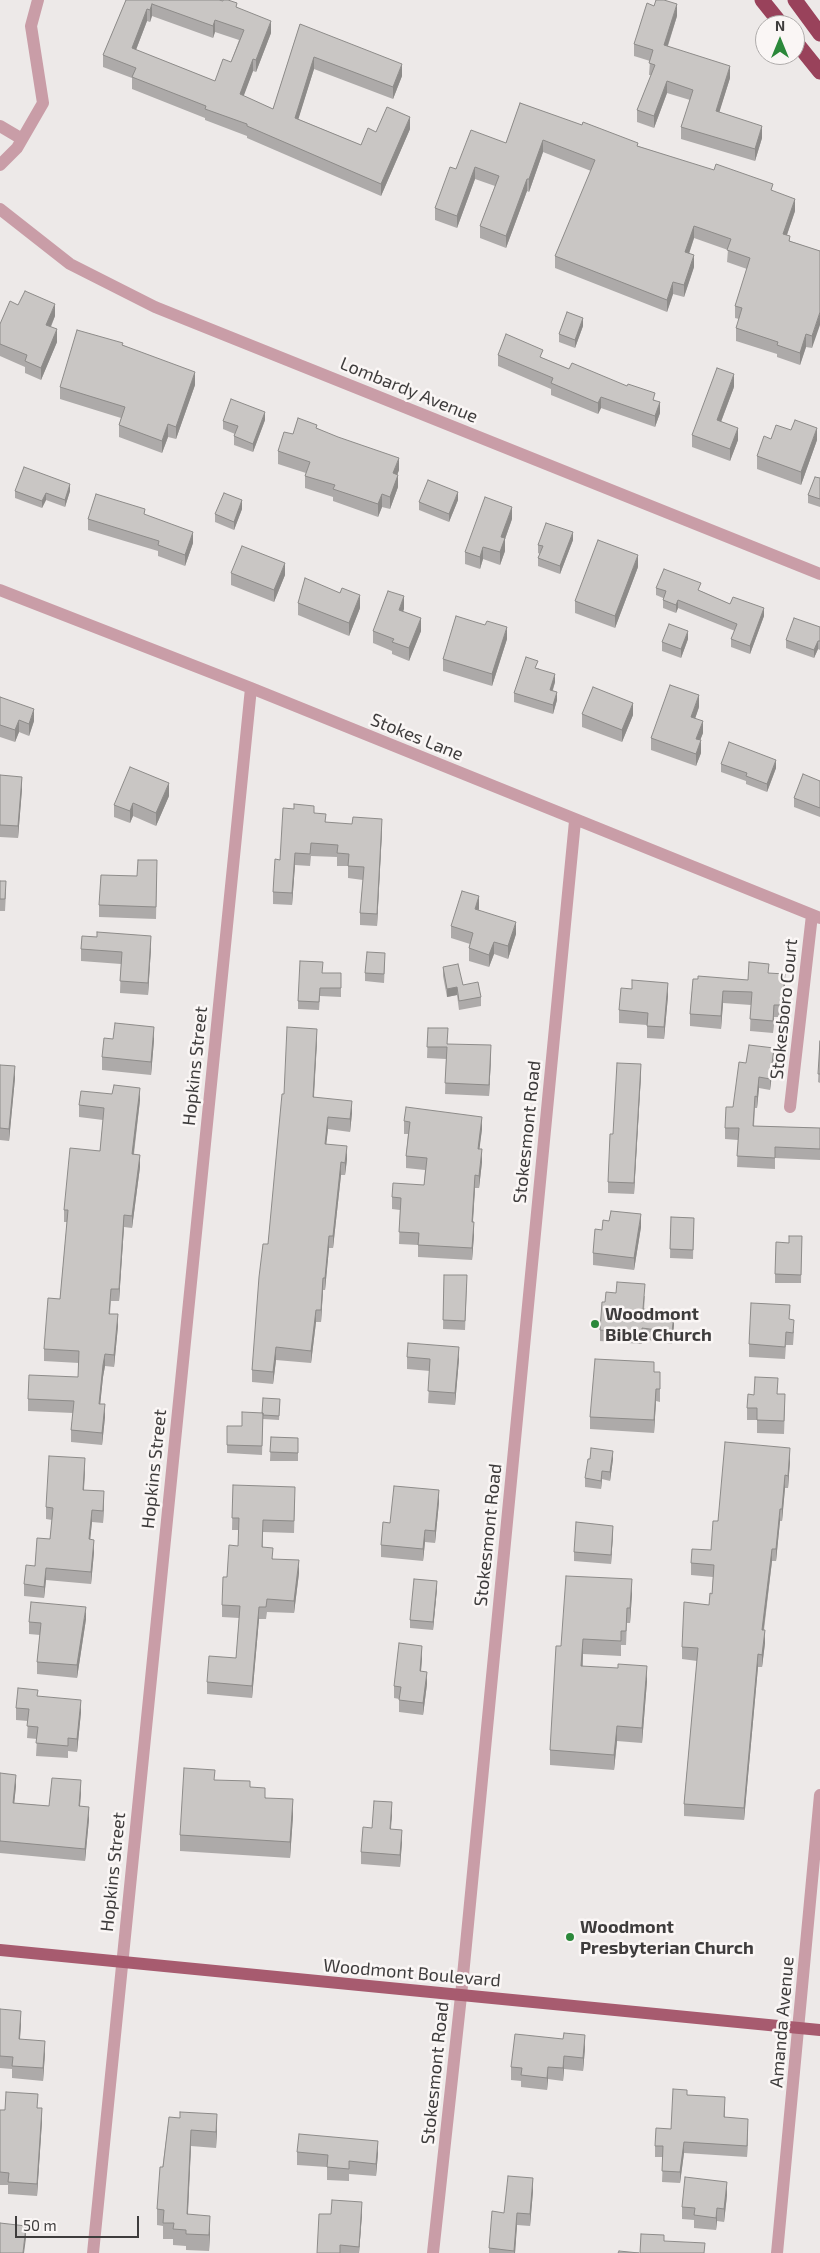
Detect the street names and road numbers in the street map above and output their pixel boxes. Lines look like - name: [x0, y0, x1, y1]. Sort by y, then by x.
- street label: Lombardy Avenue: [337, 353, 481, 427]
- street label: Stokes Lane: [368, 709, 466, 765]
- street label: Stokesboro Court: [766, 938, 802, 1080]
- street label: Hopkins Street: [178, 1005, 212, 1127]
- street label: Stokesmont Road: [509, 1059, 545, 1205]
- street label: Hopkins Street: [137, 1408, 171, 1530]
- street label: Stokesmont Road: [470, 1462, 506, 1608]
- street label: Hopkins Street: [96, 1811, 130, 1933]
- street label: Woodmont Boulevard: [322, 1954, 502, 1992]
- street label: Amanda Avenue: [765, 1955, 799, 2089]
- street label: Stokesmont Road: [417, 2000, 453, 2146]

